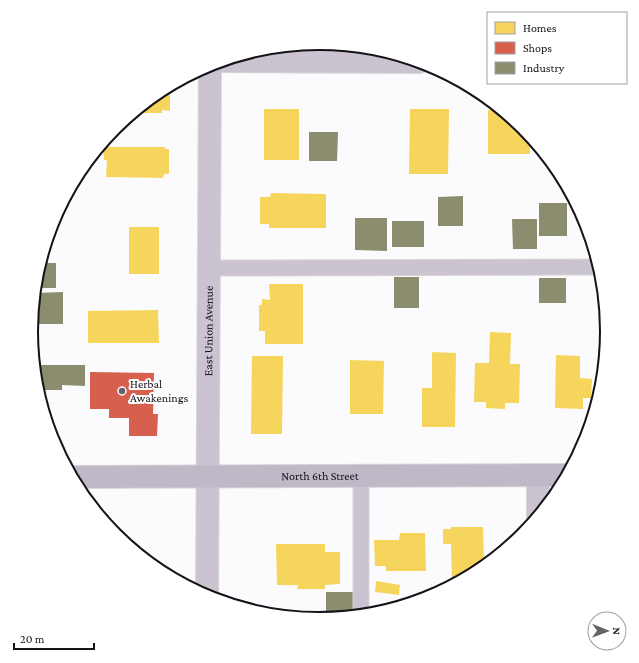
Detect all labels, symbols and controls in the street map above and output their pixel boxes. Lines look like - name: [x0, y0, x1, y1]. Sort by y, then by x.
- legend: [487, 12, 627, 84]
- text: Homes: [523, 21, 557, 35]
- text: Shops: [523, 41, 552, 55]
- text: Industry: [523, 61, 565, 75]
- street label: East Union Avenue: [201, 286, 216, 376]
- place label: Herbal Awakenings: [130, 377, 189, 405]
- marker: Herbal Awakenings: [117, 386, 127, 396]
- street label: North 6th Street: [281, 469, 360, 483]
- north arrow: [587, 611, 627, 651]
- scale bar: [14, 625, 94, 651]
- text: N: [611, 627, 623, 636]
- text: 20 m: [20, 632, 45, 646]

